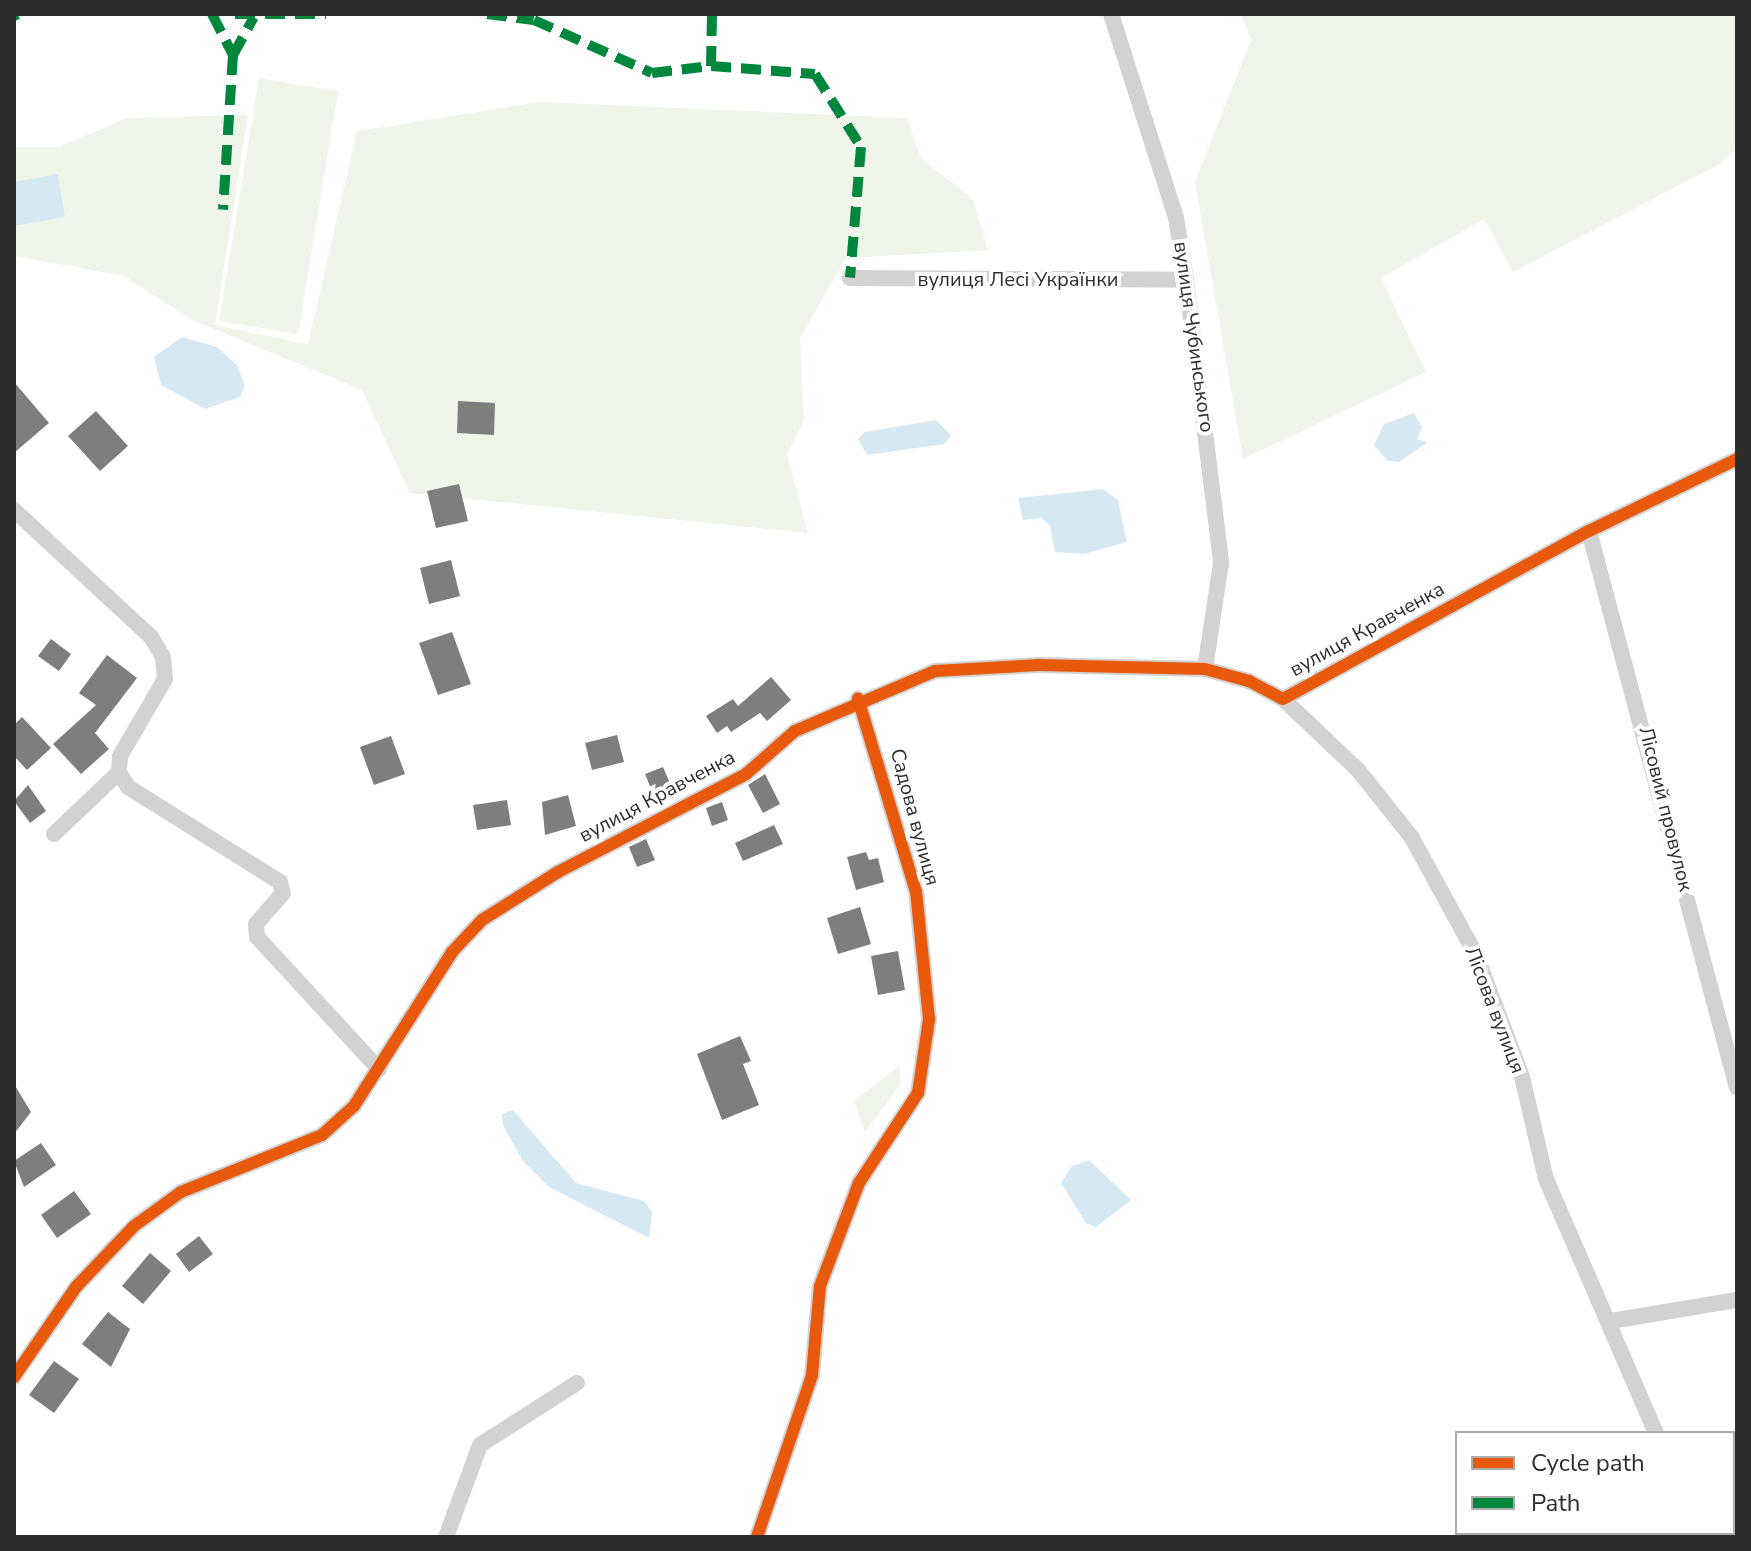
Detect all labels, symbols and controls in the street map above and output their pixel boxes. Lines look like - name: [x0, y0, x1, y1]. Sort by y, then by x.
- street label: вулиця Чубинського: [1169, 240, 1219, 434]
- street label: вулиця Лесі Українки: [918, 267, 1118, 291]
- street label: вулиця Кравченка: [1285, 577, 1449, 681]
- street label: Лісовий провулок: [1634, 724, 1698, 894]
- street label: вулиця Кравченка: [575, 745, 739, 847]
- street label: Садова вулиця: [885, 746, 945, 888]
- street label: Лісова вулиця: [1460, 943, 1530, 1077]
- legend: [1455, 1431, 1735, 1535]
- text: Cycle path: [1531, 1447, 1645, 1479]
- text: Path: [1531, 1487, 1580, 1519]

